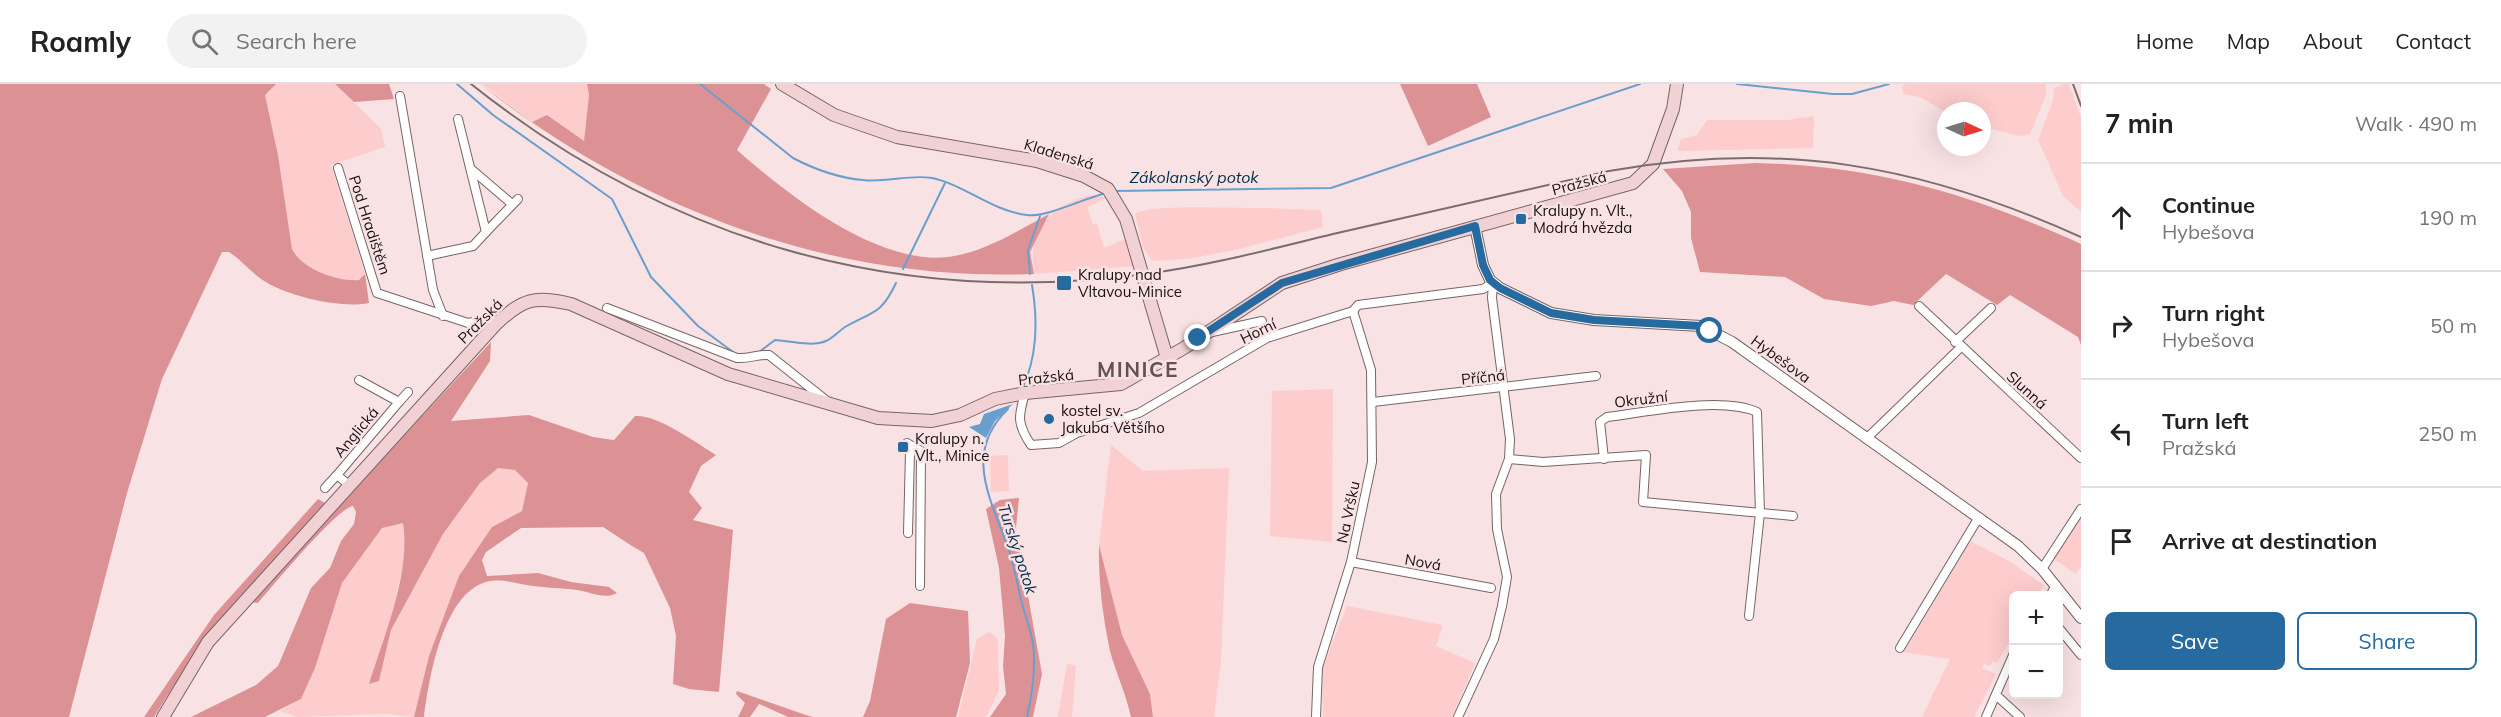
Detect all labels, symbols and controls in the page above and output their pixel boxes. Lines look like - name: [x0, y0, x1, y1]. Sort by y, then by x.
- search box: [167, 14, 587, 68]
- text: Roamly: [30, 24, 131, 59]
- icon: search: [188, 25, 221, 58]
- text: Search here: [236, 27, 357, 55]
- text: Home: [2136, 28, 2194, 54]
- text: Map: [2227, 28, 2270, 54]
- text: About: [2303, 28, 2362, 54]
- text: Contact: [2395, 28, 2471, 54]
- north arrow: [1937, 102, 1991, 156]
- text: 7 min: [2105, 107, 2174, 140]
- text: Walk · 490 m: [2355, 111, 2477, 136]
- street label: Kladenská: [1022, 134, 1096, 174]
- water label: Zákolanský potok: [1129, 167, 1259, 187]
- street label: Pražská: [1550, 167, 1608, 199]
- street label: Pod Hradištěm: [345, 173, 395, 277]
- text: Continue: [2162, 191, 2255, 219]
- place label: Kralupy n. Vlt., Modrá hvězda: [1533, 201, 1632, 237]
- icon: ahead: [2105, 201, 2138, 234]
- text: 190 m: [2418, 205, 2477, 230]
- marker: Kralupy n. Vlt., Modrá hvězda: [1514, 212, 1528, 226]
- text: Hybešova: [2162, 219, 2254, 244]
- place label: Kralupy nad Vltavou-Minice: [1078, 265, 1182, 301]
- marker: Kralupy nad Vltavou-Minice: [1055, 274, 1073, 292]
- street label: Pražská: [454, 295, 506, 347]
- text: Turn right: [2162, 299, 2265, 327]
- icon: right: [2105, 309, 2138, 342]
- text: 50 m: [2430, 313, 2477, 338]
- street label: Horní: [1237, 314, 1280, 348]
- route start: [1696, 317, 1722, 343]
- route end: [1184, 324, 1210, 350]
- text: Hybešova: [2162, 327, 2254, 352]
- street label: Hybešova: [1747, 331, 1815, 387]
- district label: MINICE: [1097, 356, 1179, 382]
- street label: Pražská: [1017, 365, 1075, 389]
- street label: Příčná: [1460, 365, 1506, 389]
- street label: Slunná: [2003, 367, 2051, 413]
- street label: Okružní: [1613, 386, 1670, 412]
- place label: kostel sv. Jakuba Většího: [1061, 401, 1165, 437]
- street label: Anglická: [329, 403, 383, 461]
- text: Turn left: [2162, 407, 2249, 435]
- marker: kostel sv. Jakuba Většího: [1042, 412, 1056, 426]
- icon: left: [2105, 417, 2138, 450]
- text: 250 m: [2418, 421, 2477, 446]
- place label: Kralupy n. Vlt., Minice: [915, 429, 990, 465]
- text: Pražská: [2162, 435, 2236, 460]
- marker: Kralupy n. Vlt., Minice: [896, 440, 910, 454]
- street label: Na Vršku: [1332, 479, 1364, 545]
- water label: Turský potok: [994, 501, 1042, 597]
- icon: arrive: [2105, 525, 2138, 558]
- text: Arrive at destination: [2162, 527, 2377, 555]
- street label: Nová: [1403, 549, 1443, 575]
- map controls: [2009, 591, 2063, 699]
- button: +: [2009, 591, 2063, 645]
- button: Save: [2105, 612, 2285, 670]
- button: Share: [2297, 612, 2477, 670]
- button: −: [2009, 645, 2063, 699]

